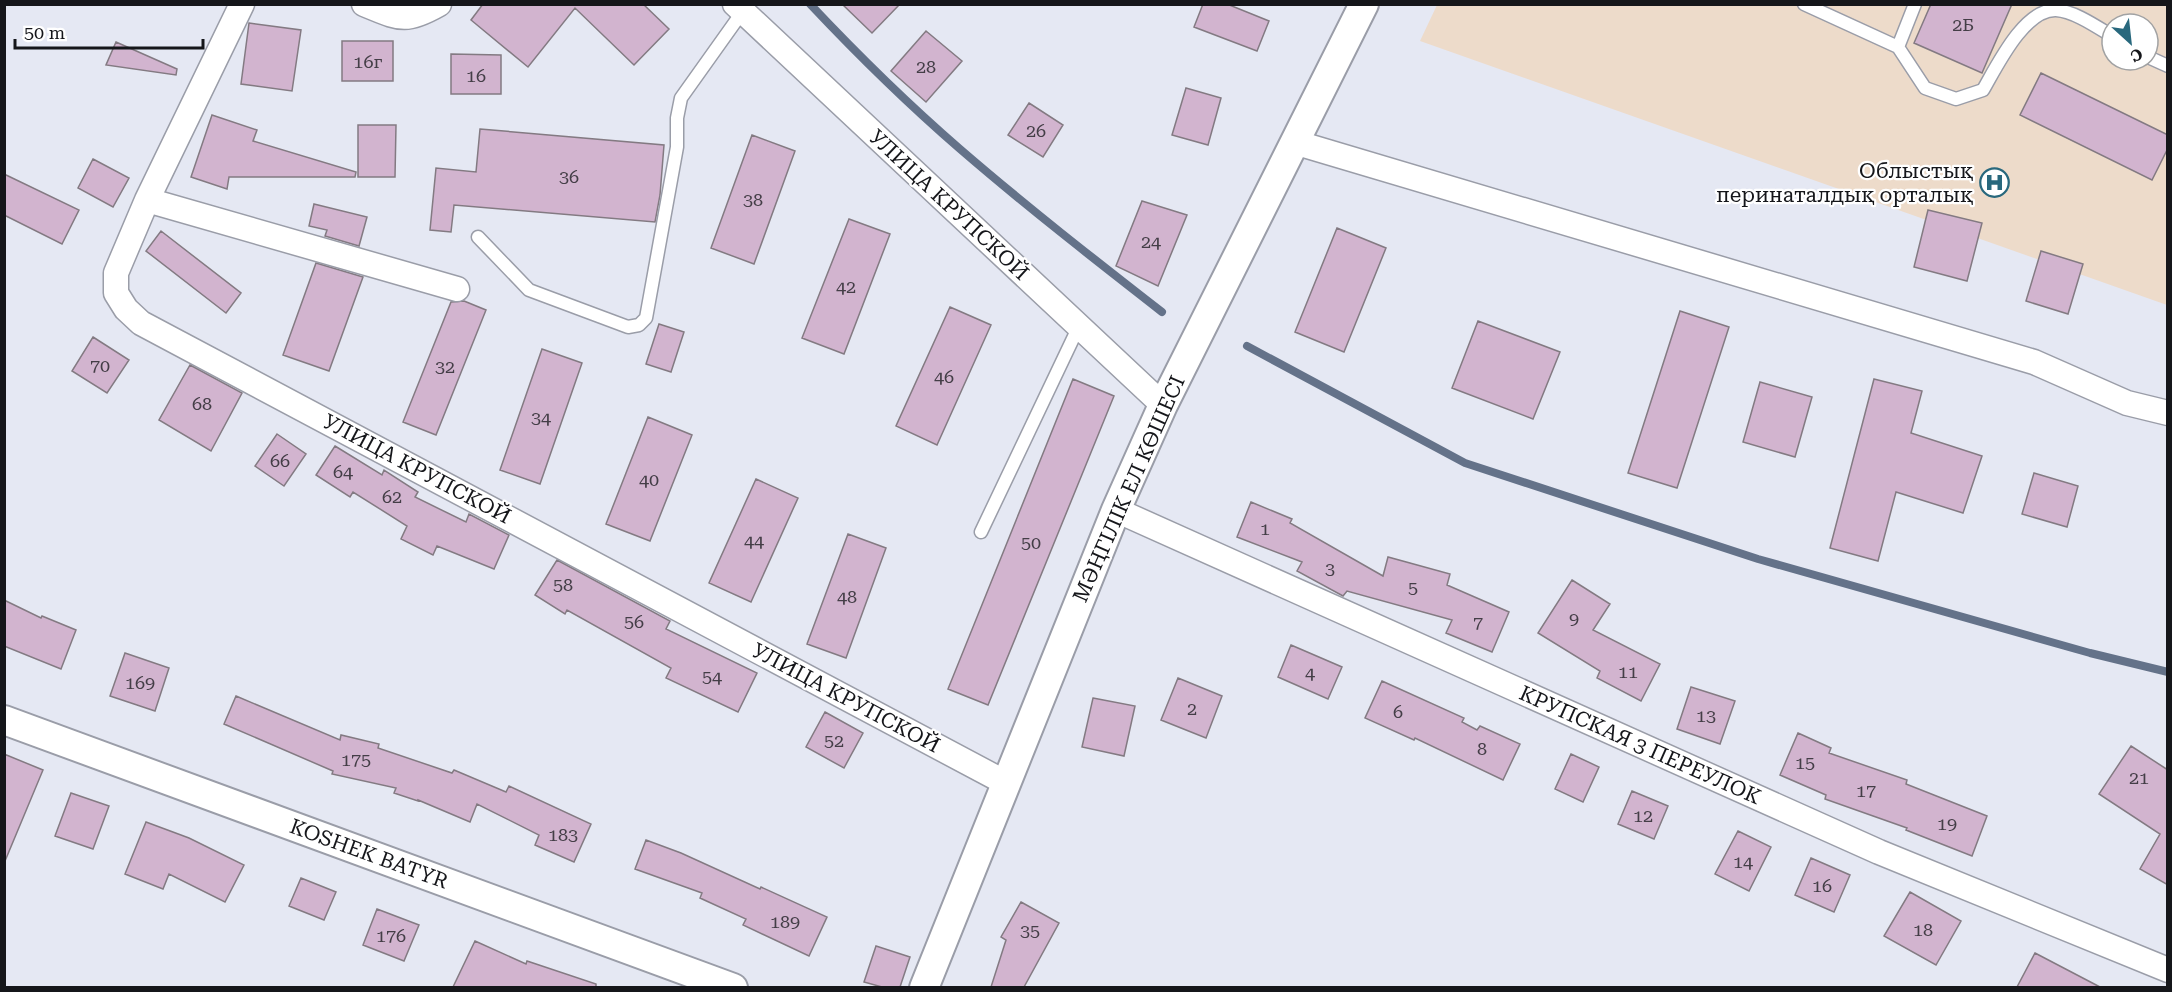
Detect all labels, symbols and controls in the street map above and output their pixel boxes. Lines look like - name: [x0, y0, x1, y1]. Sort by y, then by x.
- scale bar: [15, 12, 202, 50]
- north arrow: [2100, 12, 2160, 72]
- house number: 2Б: [1952, 14, 1974, 35]
- text: 50 m: [24, 22, 65, 43]
- text: С: [2127, 44, 2146, 66]
- house number: 16г: [353, 51, 383, 72]
- house number: 28: [916, 56, 936, 77]
- house number: 16: [466, 65, 486, 86]
- house number: 26: [1026, 120, 1046, 141]
- street label: УЛИЦА КРУПСКОЙ: [864, 125, 1034, 285]
- place label: Облыстық перинаталдық орталық: [1716, 159, 1973, 207]
- house number: 36: [559, 166, 579, 187]
- hospital icon: Облыстық перинаталдық орталық: [1978, 167, 2010, 199]
- house number: 38: [743, 189, 763, 210]
- house number: 24: [1141, 231, 1161, 252]
- house number: 42: [836, 276, 856, 297]
- house number: 70: [90, 355, 110, 376]
- house number: 32: [435, 356, 455, 377]
- house number: 46: [934, 366, 954, 387]
- street label: МӘҢГІЛІК ЕЛ КӨШЕСІ: [1068, 372, 1190, 606]
- house number: 68: [192, 393, 212, 414]
- house number: 34: [531, 407, 551, 428]
- street label: УЛИЦА КРУПСКОЙ: [319, 409, 515, 529]
- house number: 66: [270, 450, 290, 471]
- house number: 64: [333, 461, 353, 482]
- house number: 40: [639, 469, 659, 490]
- house number: 62: [382, 486, 402, 507]
- house number: 1: [1260, 518, 1270, 539]
- house number: 44: [744, 530, 764, 551]
- house number: 50: [1021, 532, 1041, 553]
- house number: 3: [1325, 558, 1335, 579]
- house number: 58: [553, 574, 573, 595]
- house number: 5: [1408, 577, 1418, 598]
- house number: 48: [837, 586, 857, 607]
- house number: 9: [1569, 608, 1579, 629]
- house number: 56: [624, 611, 644, 632]
- house number: 7: [1473, 612, 1483, 633]
- street label: УЛИЦА КРУПСКОЙ: [748, 638, 944, 758]
- house number: 11: [1618, 661, 1638, 682]
- house number: 4: [1305, 662, 1315, 683]
- house number: 54: [702, 666, 722, 687]
- house number: 169: [125, 672, 155, 693]
- street label: КРУПСКАЯ 3 ПЕРЕУЛОК: [1516, 681, 1764, 809]
- house number: 2: [1187, 698, 1197, 719]
- house number: 6: [1393, 701, 1403, 722]
- house number: 13: [1696, 705, 1716, 726]
- house number: 52: [824, 730, 844, 751]
- house number: 8: [1477, 738, 1487, 759]
- house number: 175: [341, 749, 371, 770]
- house number: 15: [1795, 752, 1815, 773]
- house number: 21: [2129, 767, 2149, 788]
- house number: 17: [1856, 780, 1876, 801]
- house number: 12: [1633, 805, 1653, 826]
- house number: 19: [1937, 813, 1957, 834]
- street label: KOSHEK BATYR: [287, 814, 452, 894]
- house number: 183: [548, 824, 578, 845]
- house number: 14: [1733, 851, 1753, 872]
- house number: 16: [1812, 875, 1832, 896]
- house number: 189: [770, 911, 800, 932]
- house number: 18: [1913, 919, 1933, 940]
- house number: 35: [1020, 920, 1040, 941]
- house number: 176: [376, 925, 406, 946]

